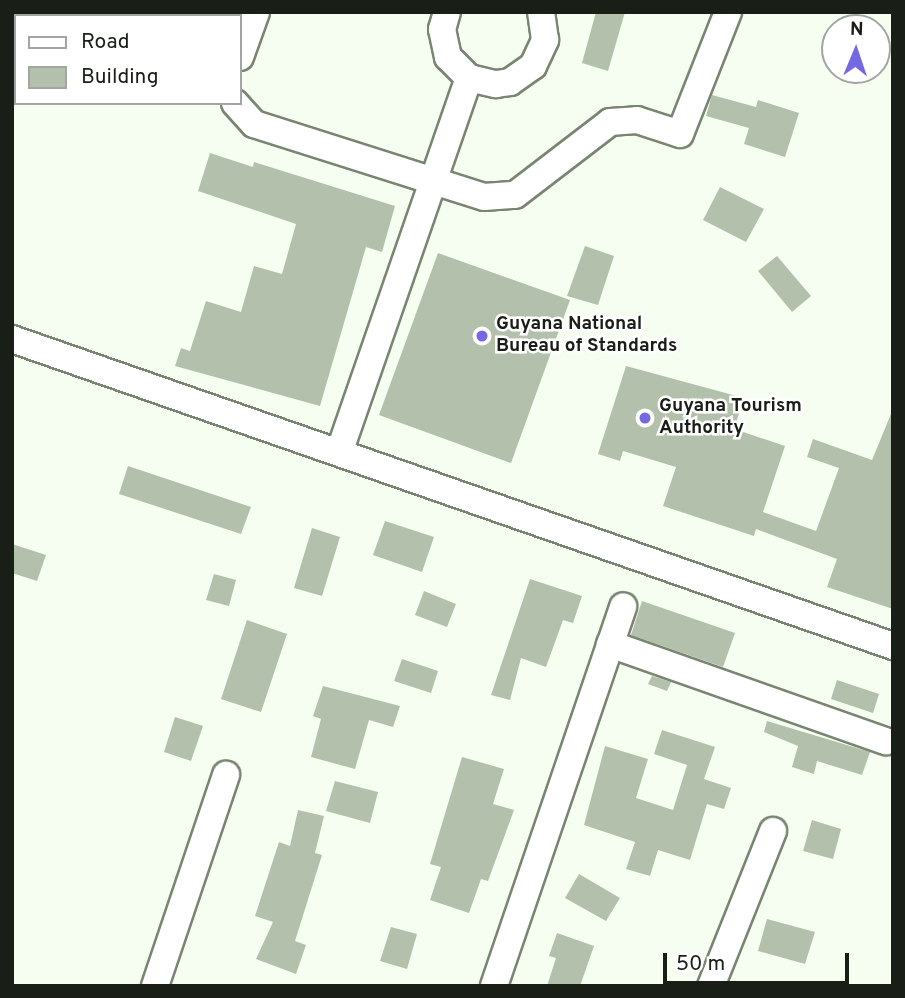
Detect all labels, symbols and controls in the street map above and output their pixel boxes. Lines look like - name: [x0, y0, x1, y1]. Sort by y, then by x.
- legend: [14, 14, 242, 105]
- north arrow: [821, 14, 891, 84]
- text: N: [849, 18, 864, 42]
- text: Road: [81, 29, 130, 56]
- text: Building: [81, 64, 159, 91]
- place label: Guyana National Bureau of Standards: [496, 314, 677, 358]
- marker: Guyana National Bureau of Standards: [474, 328, 490, 344]
- place label: Guyana Tourism Authority: [659, 396, 802, 440]
- marker: Guyana Tourism Authority: [637, 410, 653, 426]
- scale bar: [667, 939, 852, 983]
- text: 50 m: [676, 951, 725, 978]

